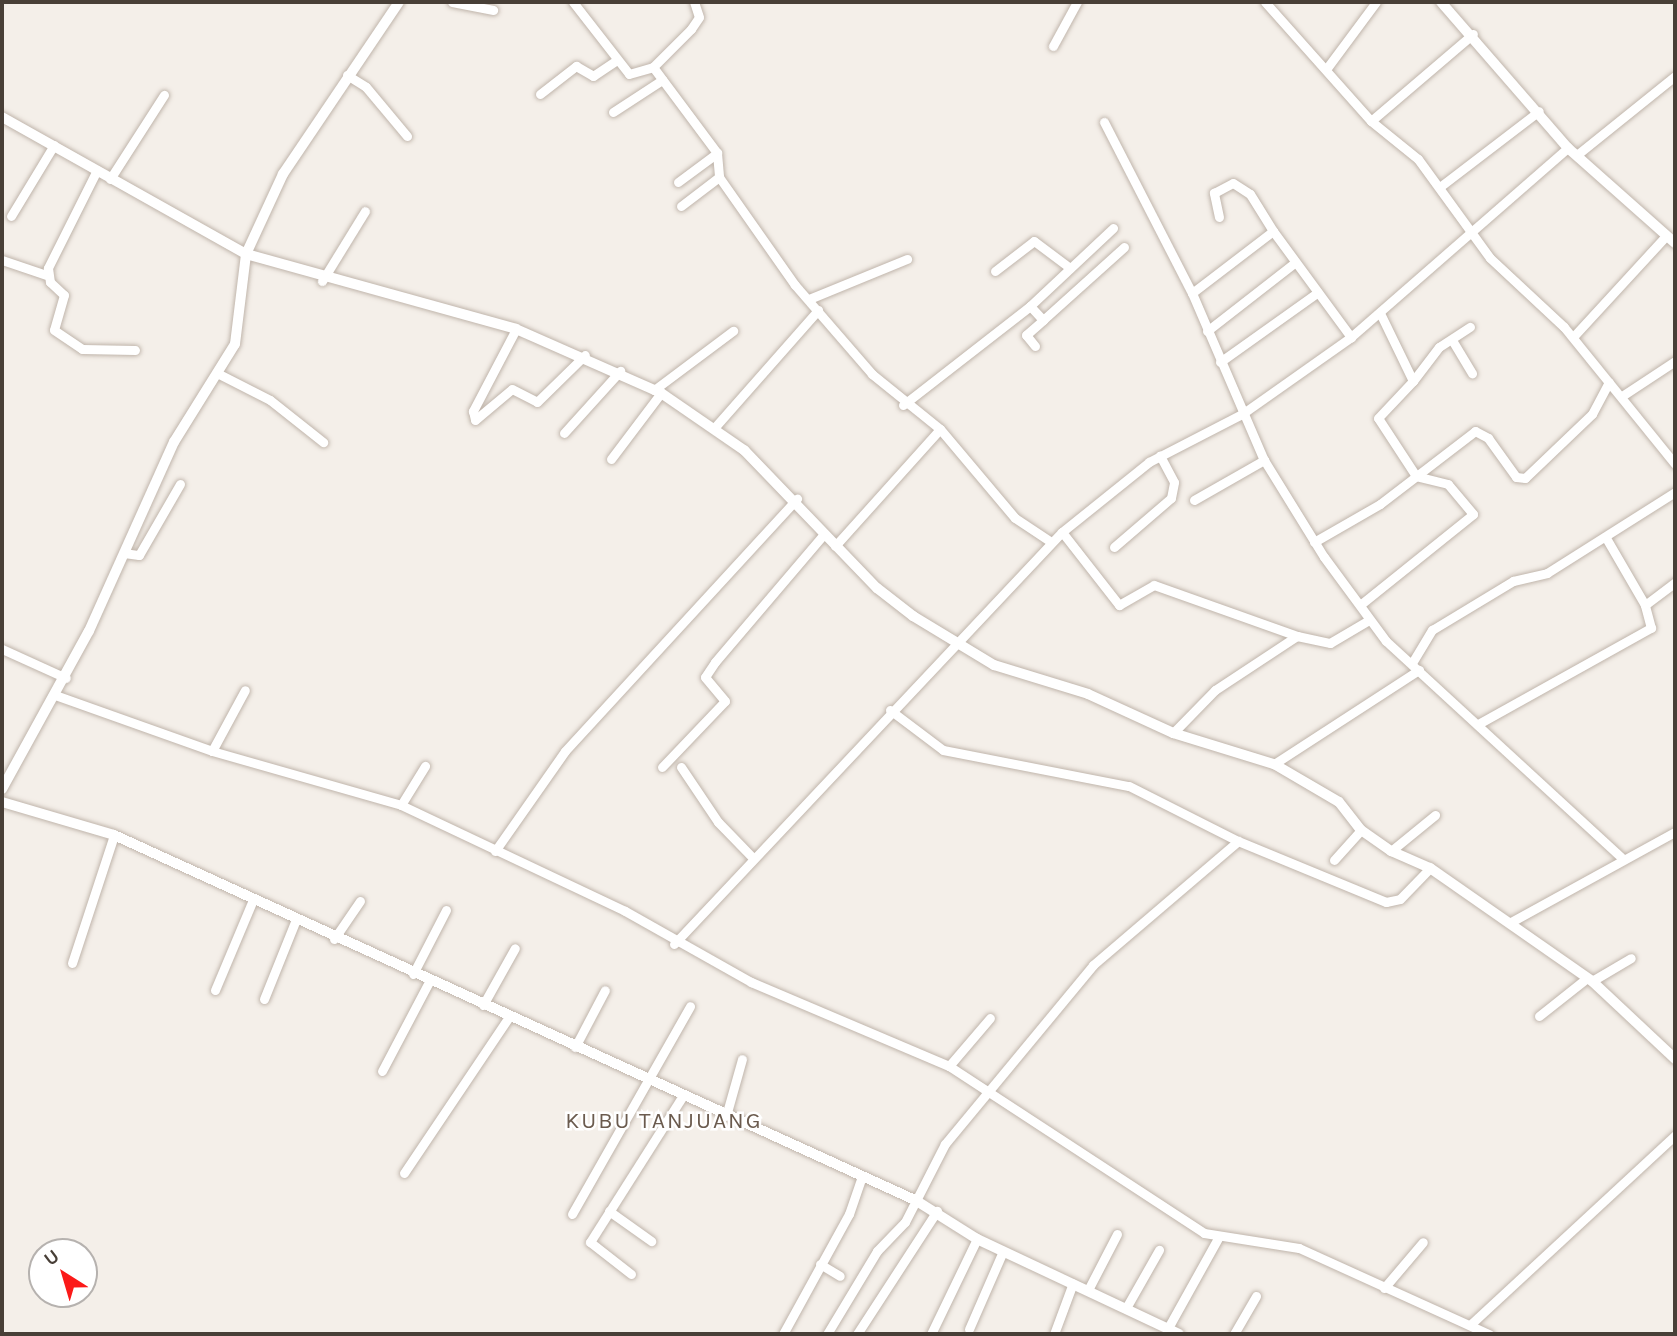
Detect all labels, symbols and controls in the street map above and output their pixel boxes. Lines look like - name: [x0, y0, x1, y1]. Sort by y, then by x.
- district label: KUBU TANJUANG: [567, 1107, 761, 1135]
- north arrow: [28, 1238, 98, 1308]
- text: U: [40, 1245, 63, 1271]

